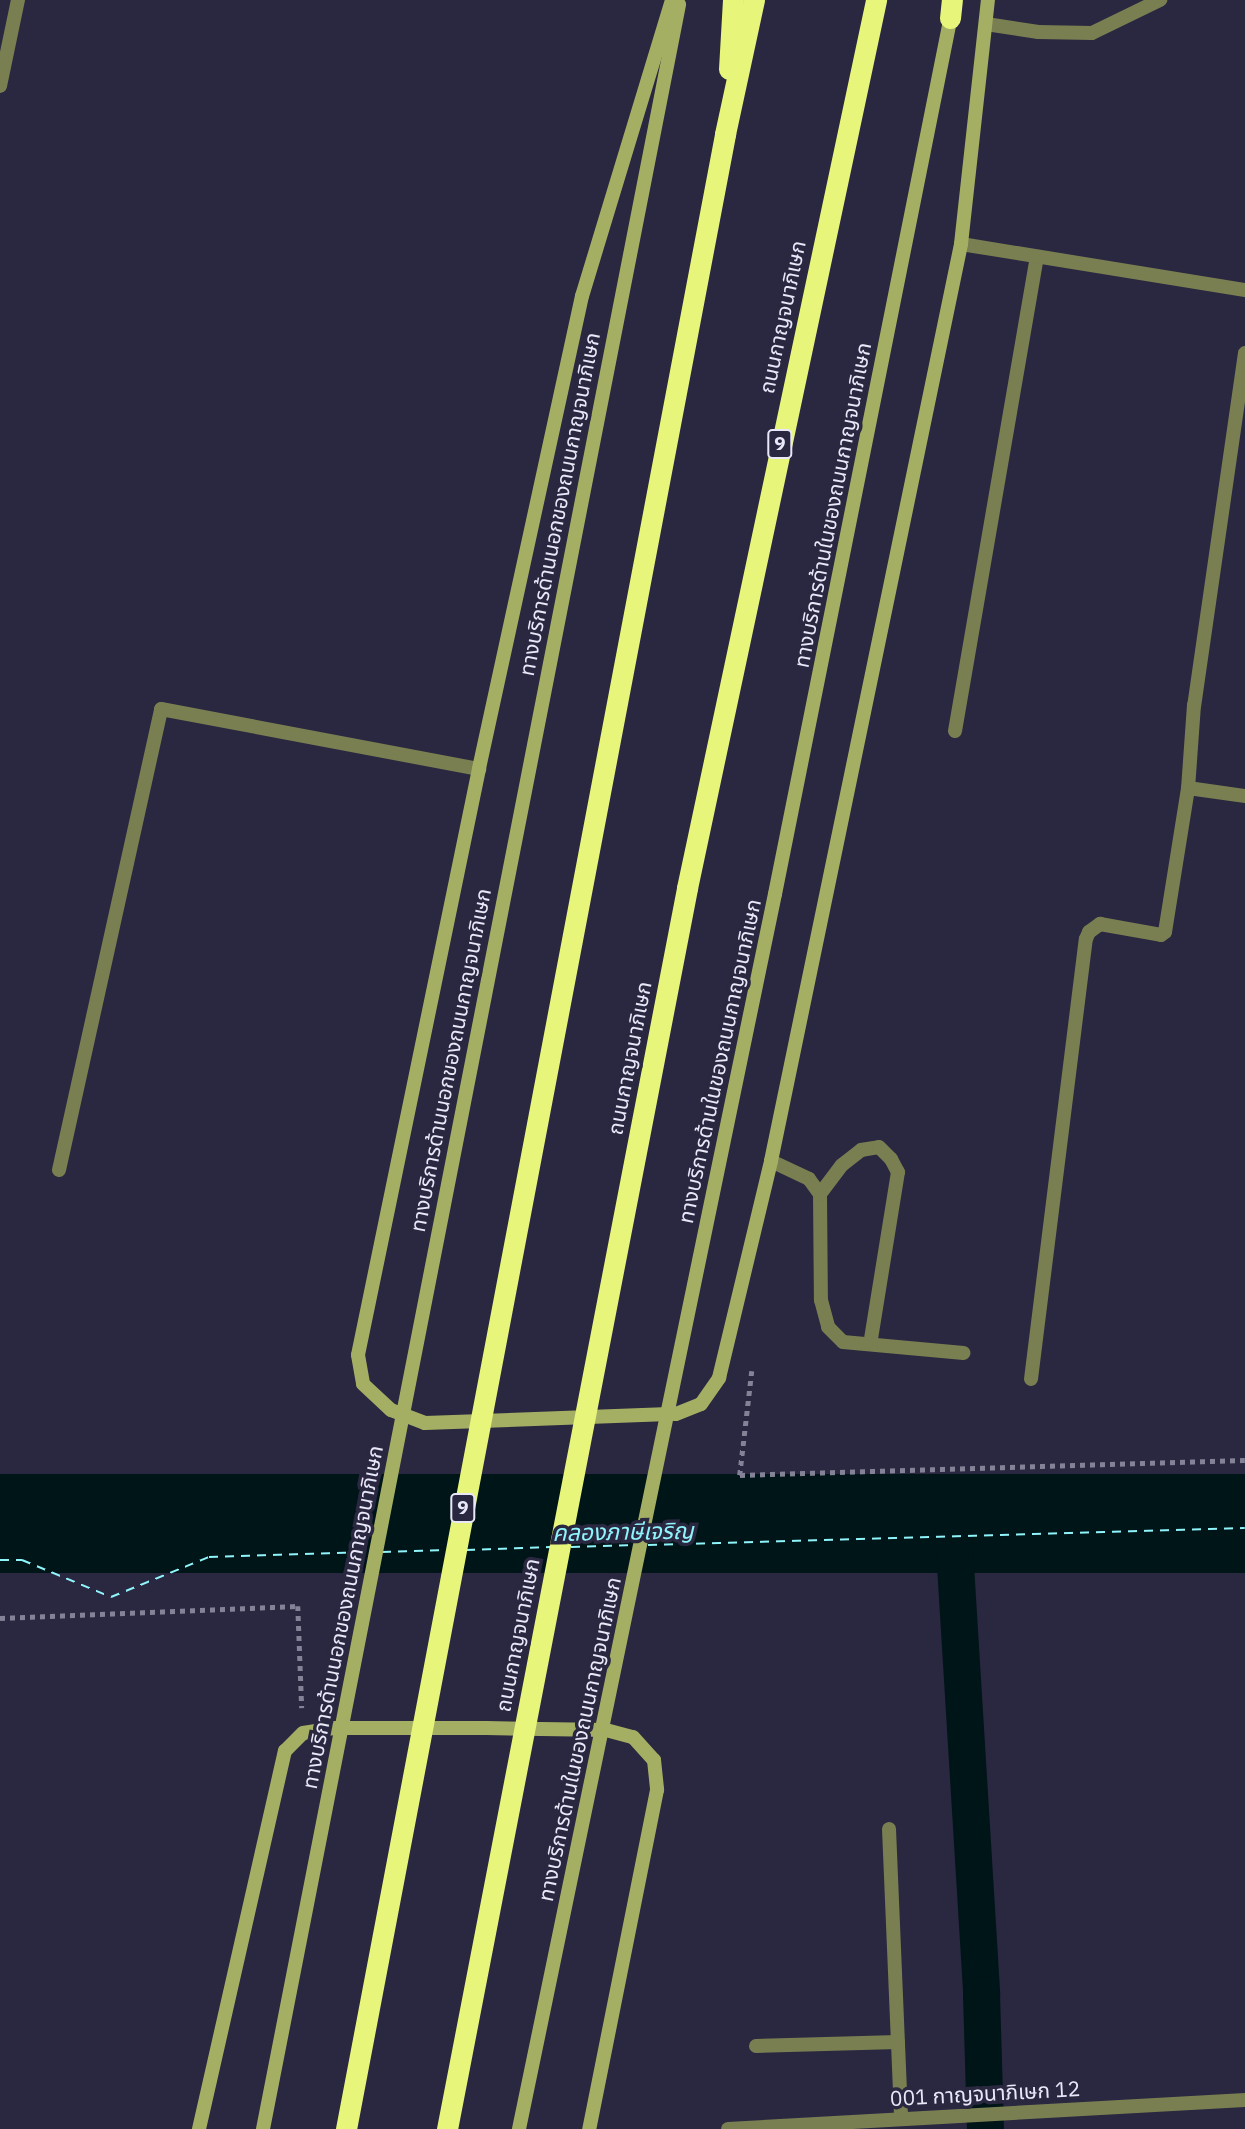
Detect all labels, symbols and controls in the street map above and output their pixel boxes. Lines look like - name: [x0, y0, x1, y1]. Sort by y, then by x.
- street label: ถนนกาญจนาภิเษก: [753, 238, 811, 396]
- street label: ทางบริการด้านนอกของถนนกาญจนาภิเษก: [513, 330, 605, 678]
- street label: ทางบริการด้านในของถนนกาญจนาภิเษก: [788, 340, 876, 670]
- road number: 9: [766, 428, 794, 460]
- street label: ทางบริการด้านนอกของถนนกาญจนาภิเษก: [404, 886, 496, 1234]
- street label: ทางบริการด้านในของถนนกาญจนาภิเษก: [672, 897, 766, 1225]
- street label: ถนนกาญจนาภิเษก: [602, 979, 656, 1137]
- street label: ทางบริการด้านนอกของถนนกาญจนาภิเษก: [296, 1443, 388, 1791]
- road number: 9: [449, 1492, 477, 1524]
- water label: คลองภาษีเจริญ: [552, 1516, 694, 1546]
- street label: ถนนกาญจนาภิเษก: [490, 1556, 544, 1714]
- street label: ทางบริการด้านในของถนนกาญจนาภิเษก: [532, 1575, 626, 1903]
- street label: 001 กาญจนาภิเษก 12: [889, 2075, 1081, 2111]

